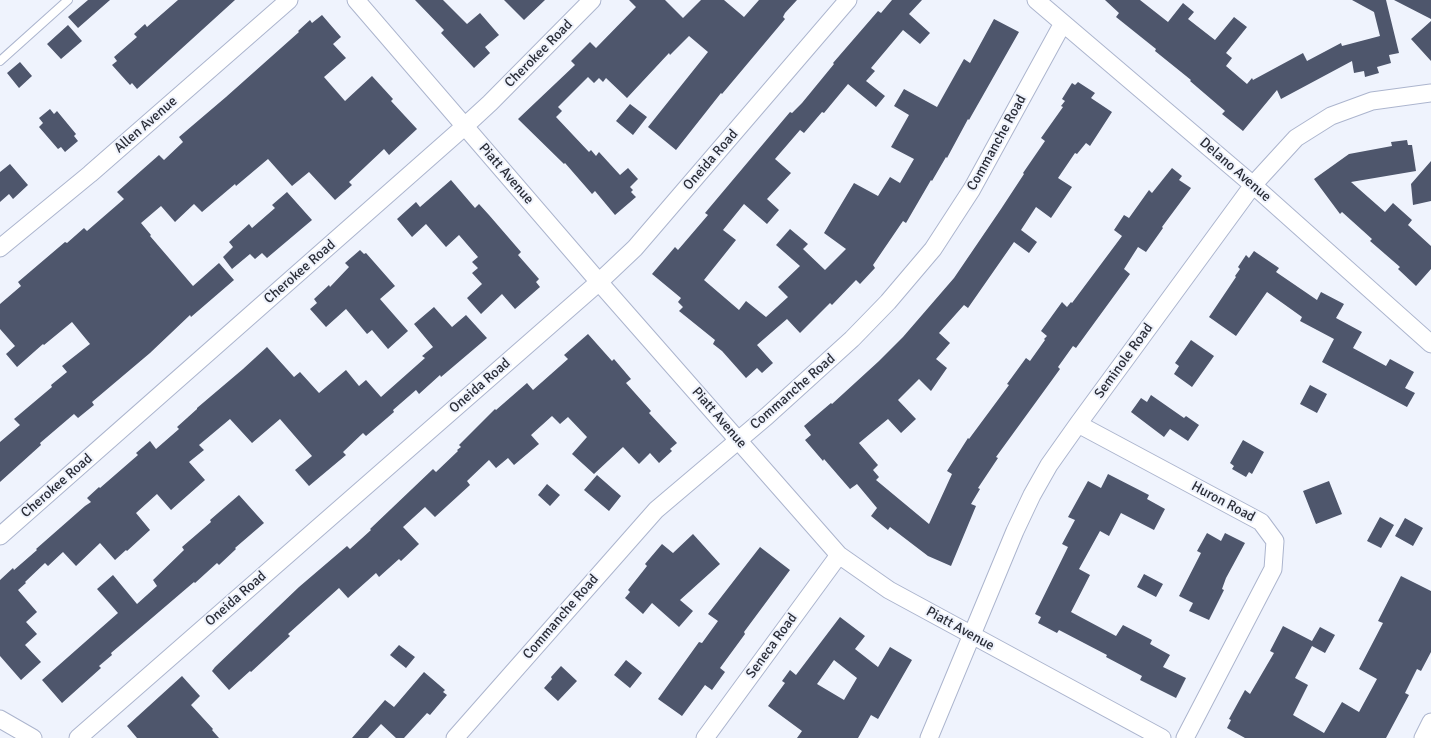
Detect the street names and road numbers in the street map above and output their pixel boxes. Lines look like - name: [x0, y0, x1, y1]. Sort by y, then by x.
- street label: Cherokee Road: [502, 17, 576, 91]
- street label: Commanche Road: [964, 92, 1030, 194]
- street label: Allen Avenue: [111, 93, 181, 157]
- street label: Oneida Road: [680, 126, 742, 194]
- street label: Delano Avenue: [1196, 134, 1274, 206]
- street label: Piatt Avenue: [475, 140, 537, 208]
- street label: Cherokee Road: [261, 236, 339, 308]
- street label: Seminole Road: [1091, 320, 1157, 402]
- street label: Commanche Road: [747, 351, 839, 433]
- street label: Oneida Road: [446, 355, 514, 417]
- street label: Piatt Avenue: [688, 384, 750, 452]
- street label: Cherokee Road: [18, 450, 96, 522]
- street label: Huron Road: [1188, 478, 1258, 526]
- street label: Oneida Road: [202, 568, 270, 630]
- street label: Commanche Road: [520, 571, 602, 663]
- street label: Piatt Avenue: [923, 603, 997, 655]
- street label: Seneca Road: [743, 610, 801, 682]

